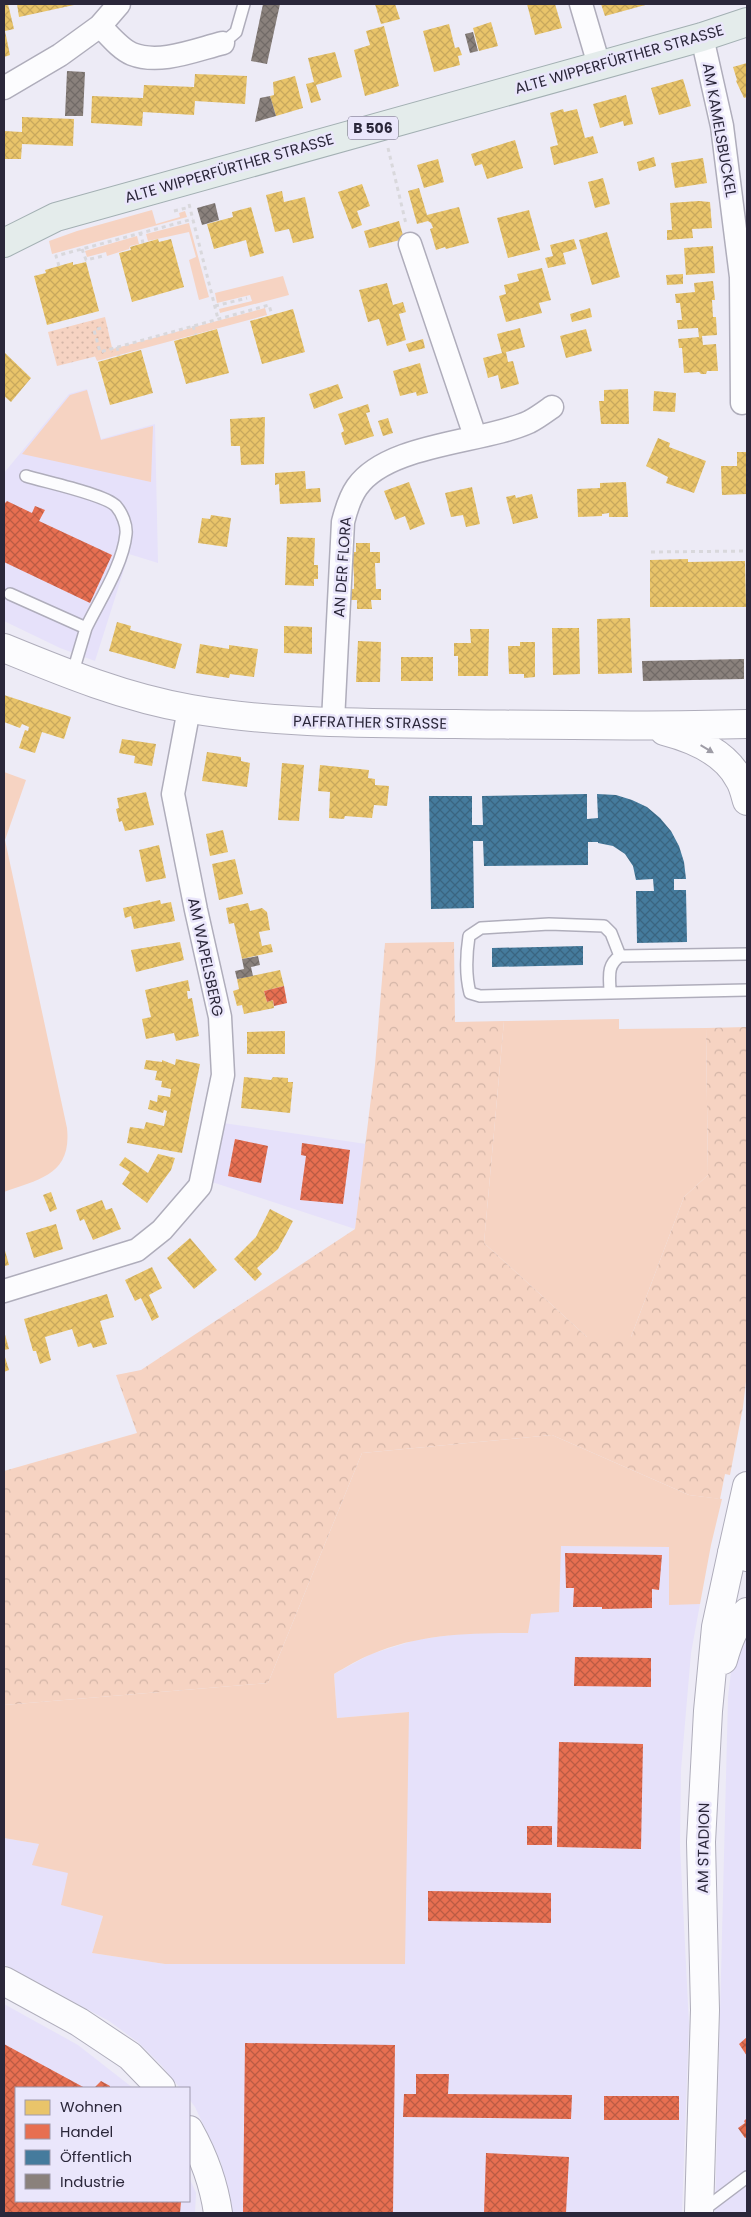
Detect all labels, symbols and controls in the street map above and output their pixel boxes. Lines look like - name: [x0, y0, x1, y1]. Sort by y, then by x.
- street label: ALTE WIPPERFÜRTHER STRASSE: [512, 19, 726, 99]
- street label: AM KAMELSBUCKEL: [698, 61, 742, 199]
- road number: B 506: [348, 116, 398, 140]
- street label: ALTE WIPPERFÜRTHER STRASSE: [122, 128, 336, 208]
- street label: AN DER FLORA: [328, 516, 356, 618]
- street label: PAFFRATHER STRASSE: [293, 710, 447, 734]
- one-way arrow: [700, 745, 713, 754]
- street label: AM WAPELSBERG: [183, 896, 229, 1019]
- street label: AM STADION: [692, 1802, 714, 1894]
- legend: [15, 2087, 190, 2202]
- text: Wohnen: [60, 2096, 122, 2117]
- text: Handel: [60, 2121, 113, 2142]
- text: Öffentlich: [60, 2146, 132, 2167]
- text: Industrie: [60, 2171, 125, 2192]

